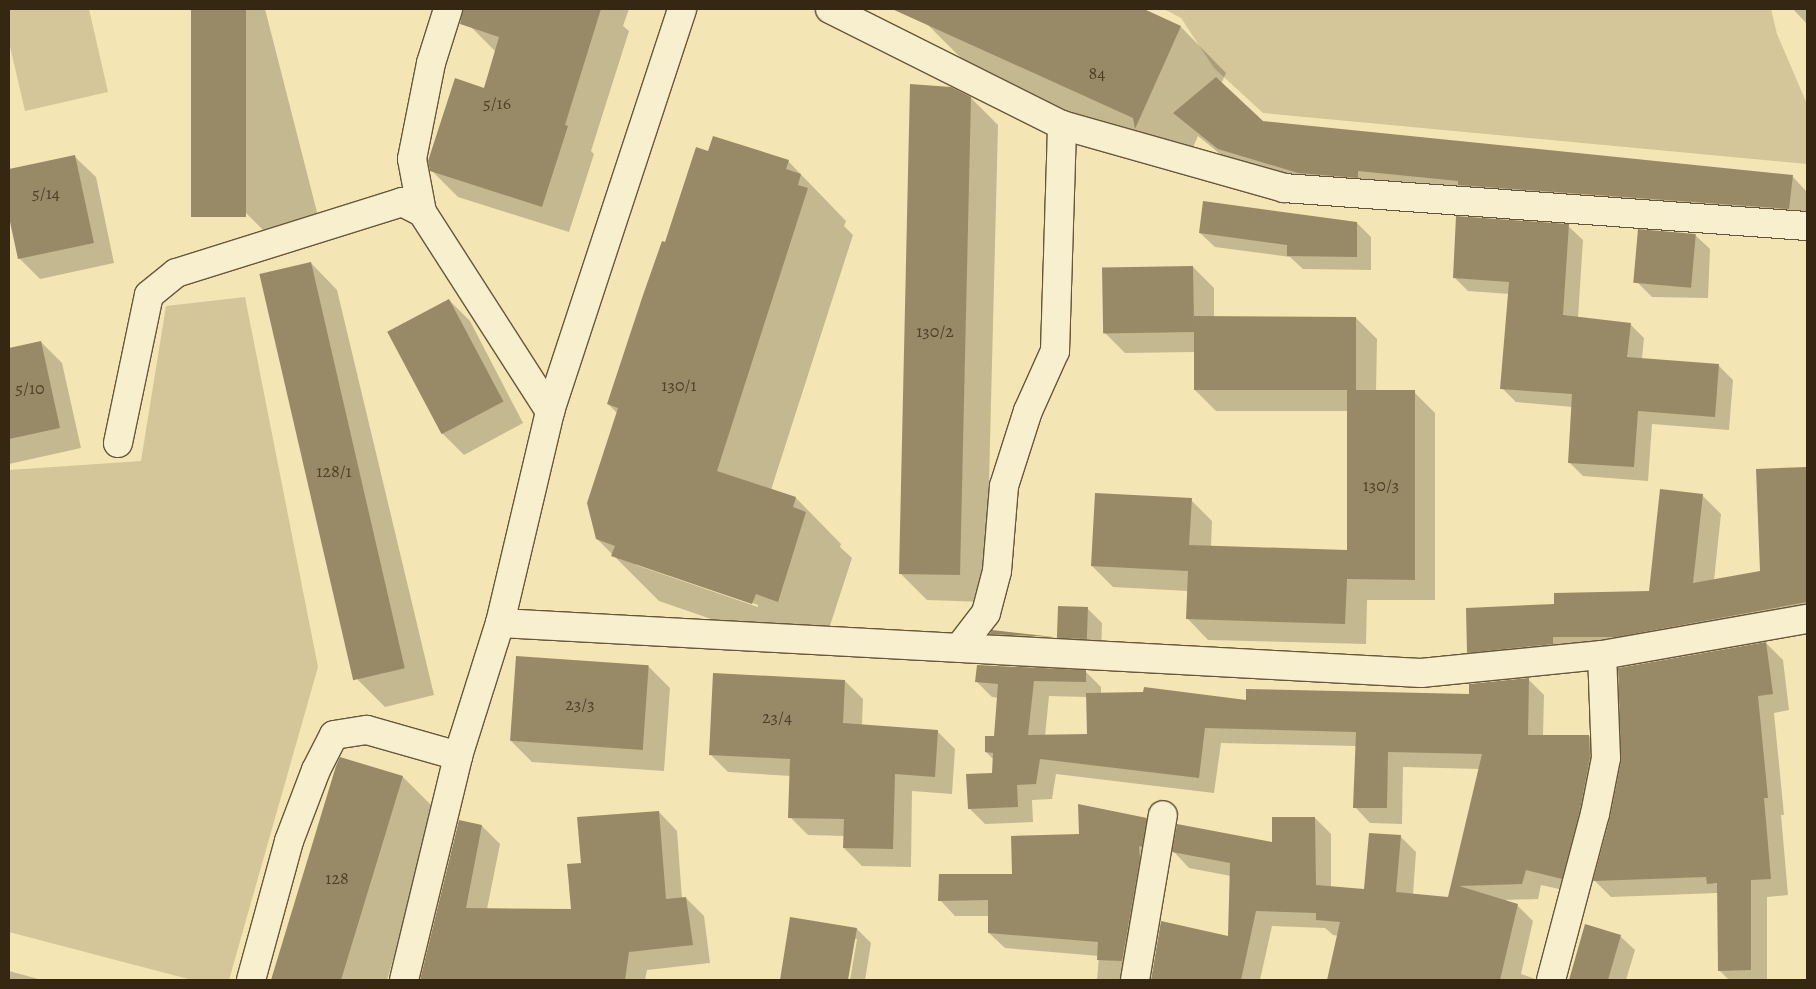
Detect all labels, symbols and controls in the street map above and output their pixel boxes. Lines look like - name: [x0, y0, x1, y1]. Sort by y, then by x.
- house number: 84: [1089, 62, 1105, 84]
- house number: 5/16: [483, 92, 511, 114]
- house number: 5/14: [32, 182, 60, 204]
- house number: 130/2: [916, 320, 954, 342]
- house number: 130/1: [661, 374, 697, 396]
- house number: 5/10: [15, 377, 45, 399]
- house number: 128/1: [316, 460, 352, 482]
- house number: 130/3: [1363, 474, 1399, 496]
- house number: 23/3: [565, 693, 595, 715]
- house number: 23/4: [762, 706, 792, 728]
- house number: 128: [325, 867, 349, 889]

